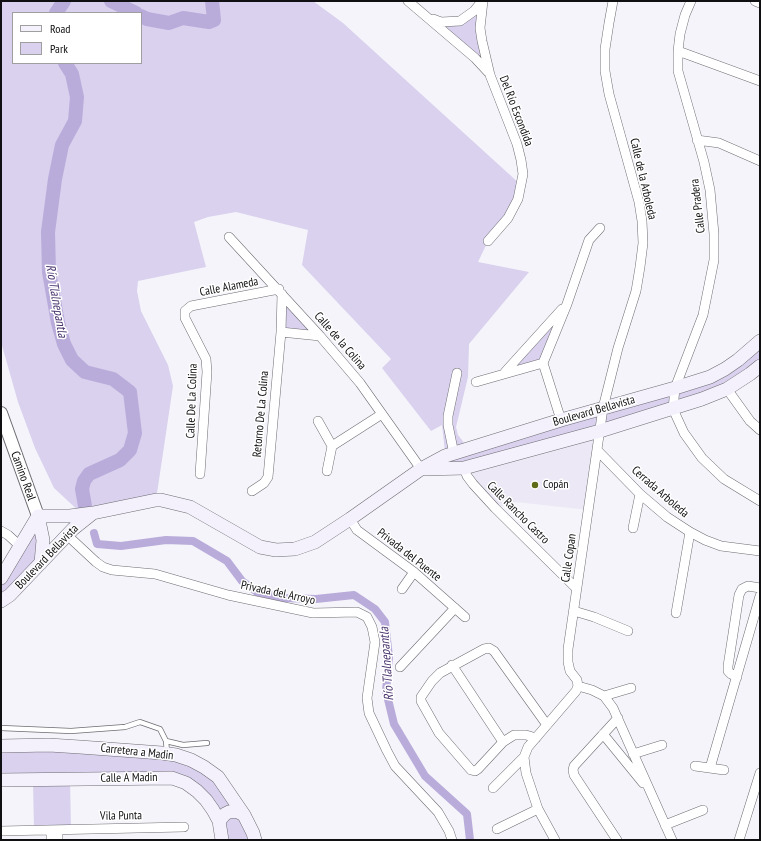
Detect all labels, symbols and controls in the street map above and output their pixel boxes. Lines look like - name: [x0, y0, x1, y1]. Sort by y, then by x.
- legend: [12, 12, 142, 64]
- text: Road: [50, 21, 70, 36]
- text: Park: [50, 41, 68, 56]
- street label: Del Río Escondida: [496, 74, 536, 148]
- street label: Calle de la Arboleda: [627, 137, 659, 221]
- street label: Calle Pradera: [688, 178, 708, 234]
- water label: Río Tlalnepantla: [42, 263, 70, 339]
- street label: Calle Alameda: [199, 274, 259, 300]
- street label: Calle de la Colina: [311, 309, 369, 373]
- street label: Calle De La Colina: [183, 363, 201, 439]
- street label: Retorno De La Colina: [250, 370, 272, 458]
- street label: Boulevard Bellavista: [551, 392, 637, 430]
- street label: Camino Real: [7, 449, 39, 503]
- street label: Cerrada Arboleda: [628, 463, 692, 521]
- place label: Copán: [543, 478, 569, 492]
- street label: Calle Rancho Castro: [484, 479, 552, 547]
- marker: Copán: [530, 480, 540, 490]
- street label: Boulevard Bellavista: [12, 522, 82, 592]
- street label: Privada del Puente: [374, 526, 444, 584]
- street label: Calle Copan: [558, 533, 580, 583]
- street label: Privada del Arroyo: [240, 578, 316, 608]
- water label: Río Tlalnepantla: [377, 627, 397, 701]
- street label: Carretera a Madin: [100, 741, 174, 763]
- street label: Calle A Madin: [100, 770, 158, 786]
- street label: Vila Punta: [100, 808, 142, 824]

